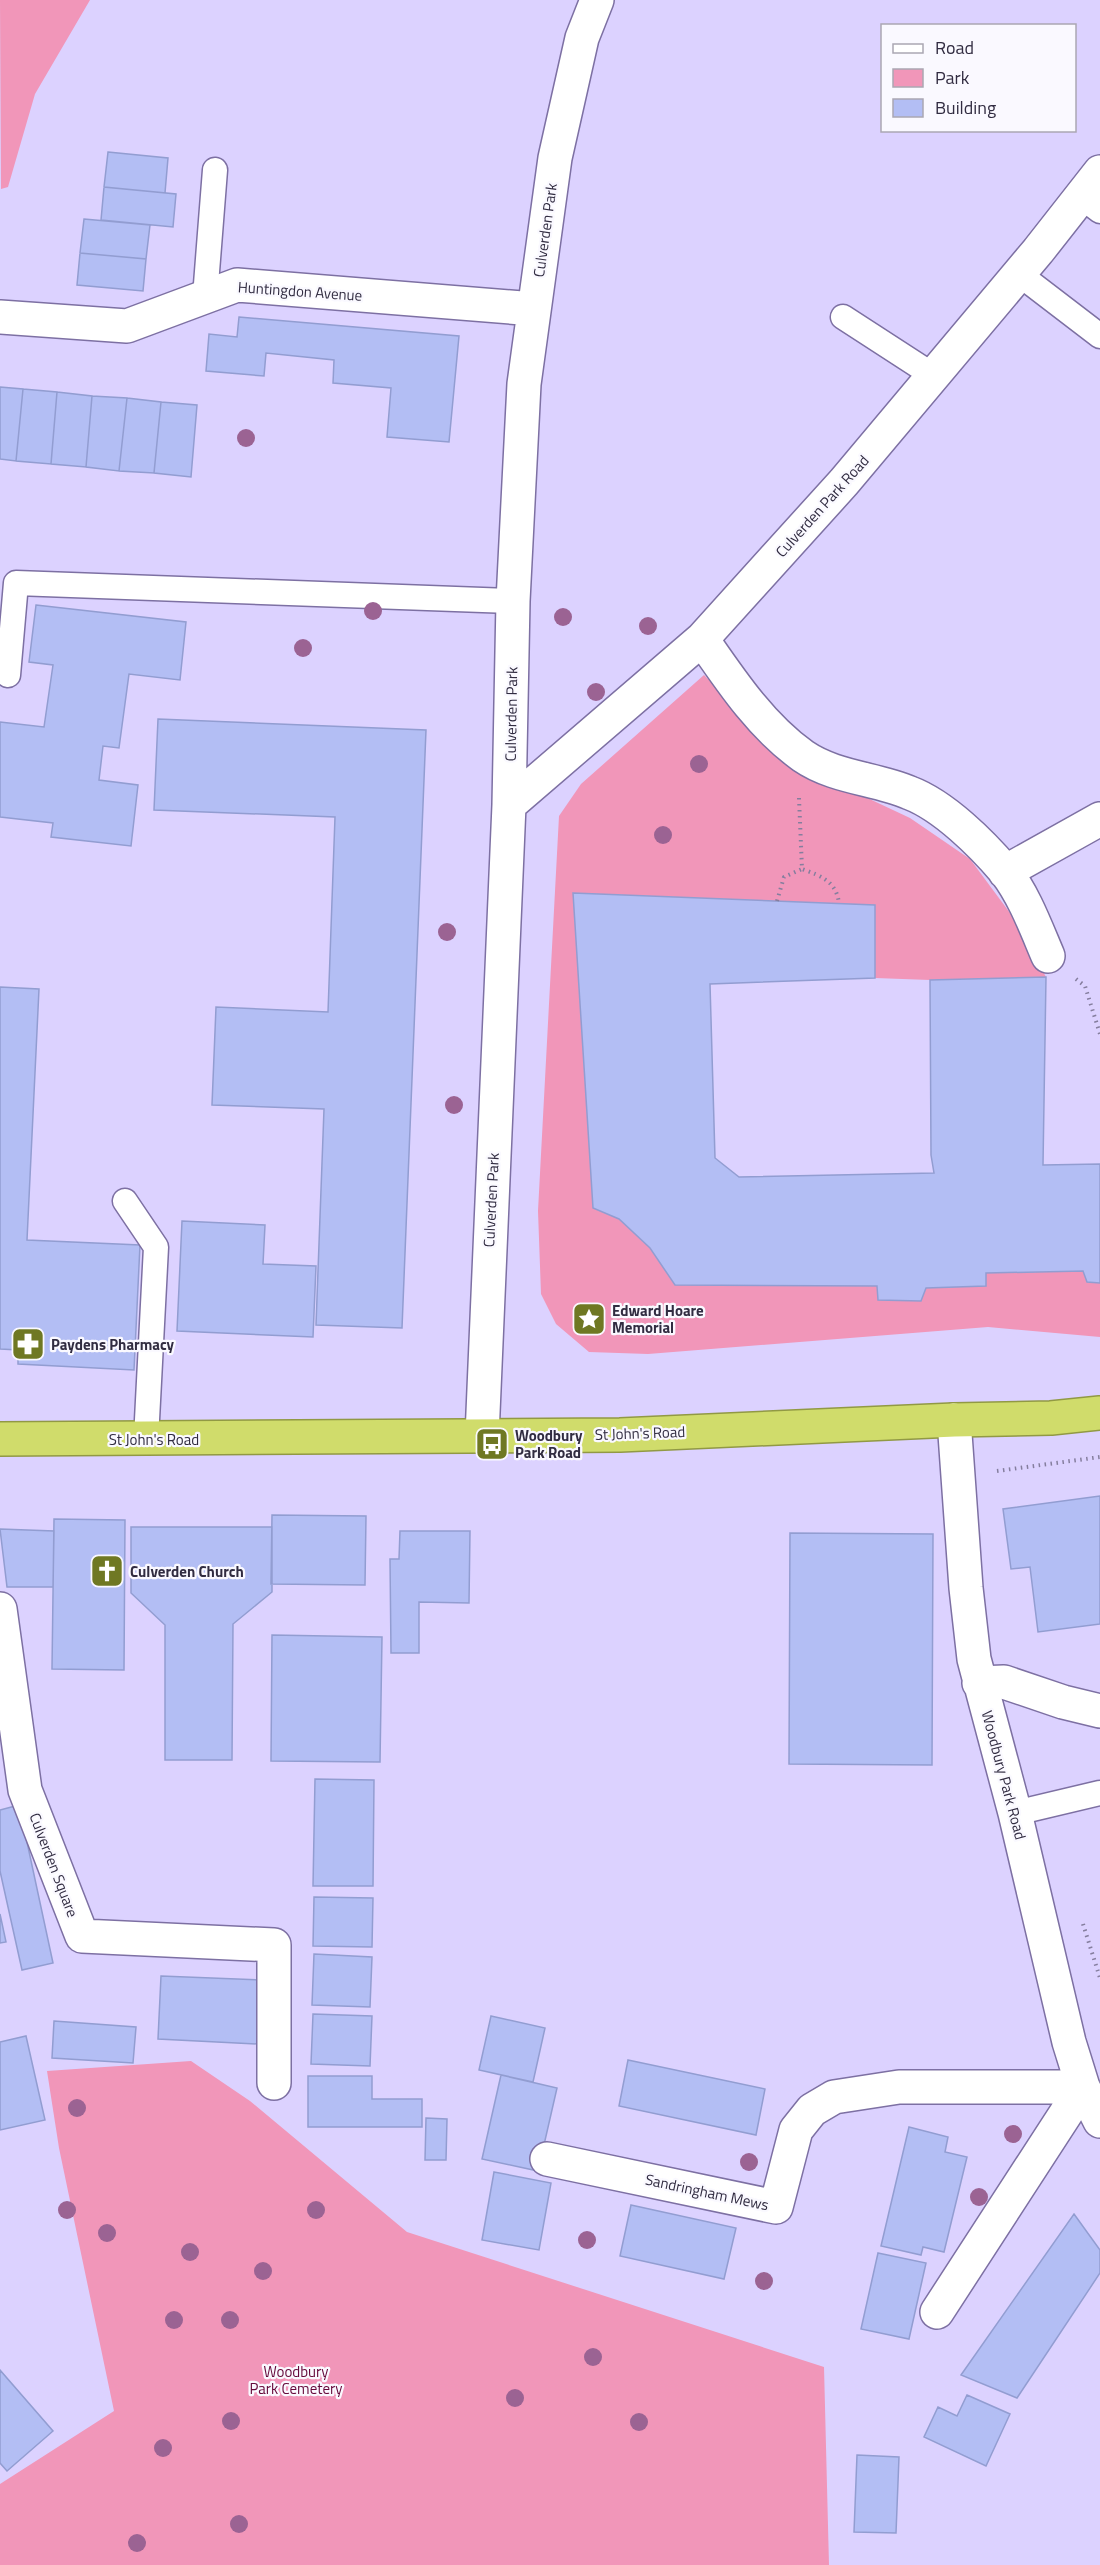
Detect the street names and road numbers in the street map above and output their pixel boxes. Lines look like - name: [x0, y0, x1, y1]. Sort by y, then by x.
- street label: Culverden Park: [527, 182, 563, 278]
- street label: Huntingdon Avenue: [237, 275, 363, 307]
- street label: Culverden Park Road: [770, 450, 874, 562]
- street label: Culverden Park: [499, 666, 523, 762]
- street label: Culverden Park: [477, 1152, 505, 1248]
- street label: St John's Road: [594, 1420, 686, 1446]
- street label: St John's Road: [109, 1428, 199, 1451]
- street label: Woodbury Park Road: [976, 1708, 1032, 1842]
- street label: Culverden Square: [24, 1810, 84, 1920]
- street label: Sandringham Mews: [643, 2168, 771, 2216]

